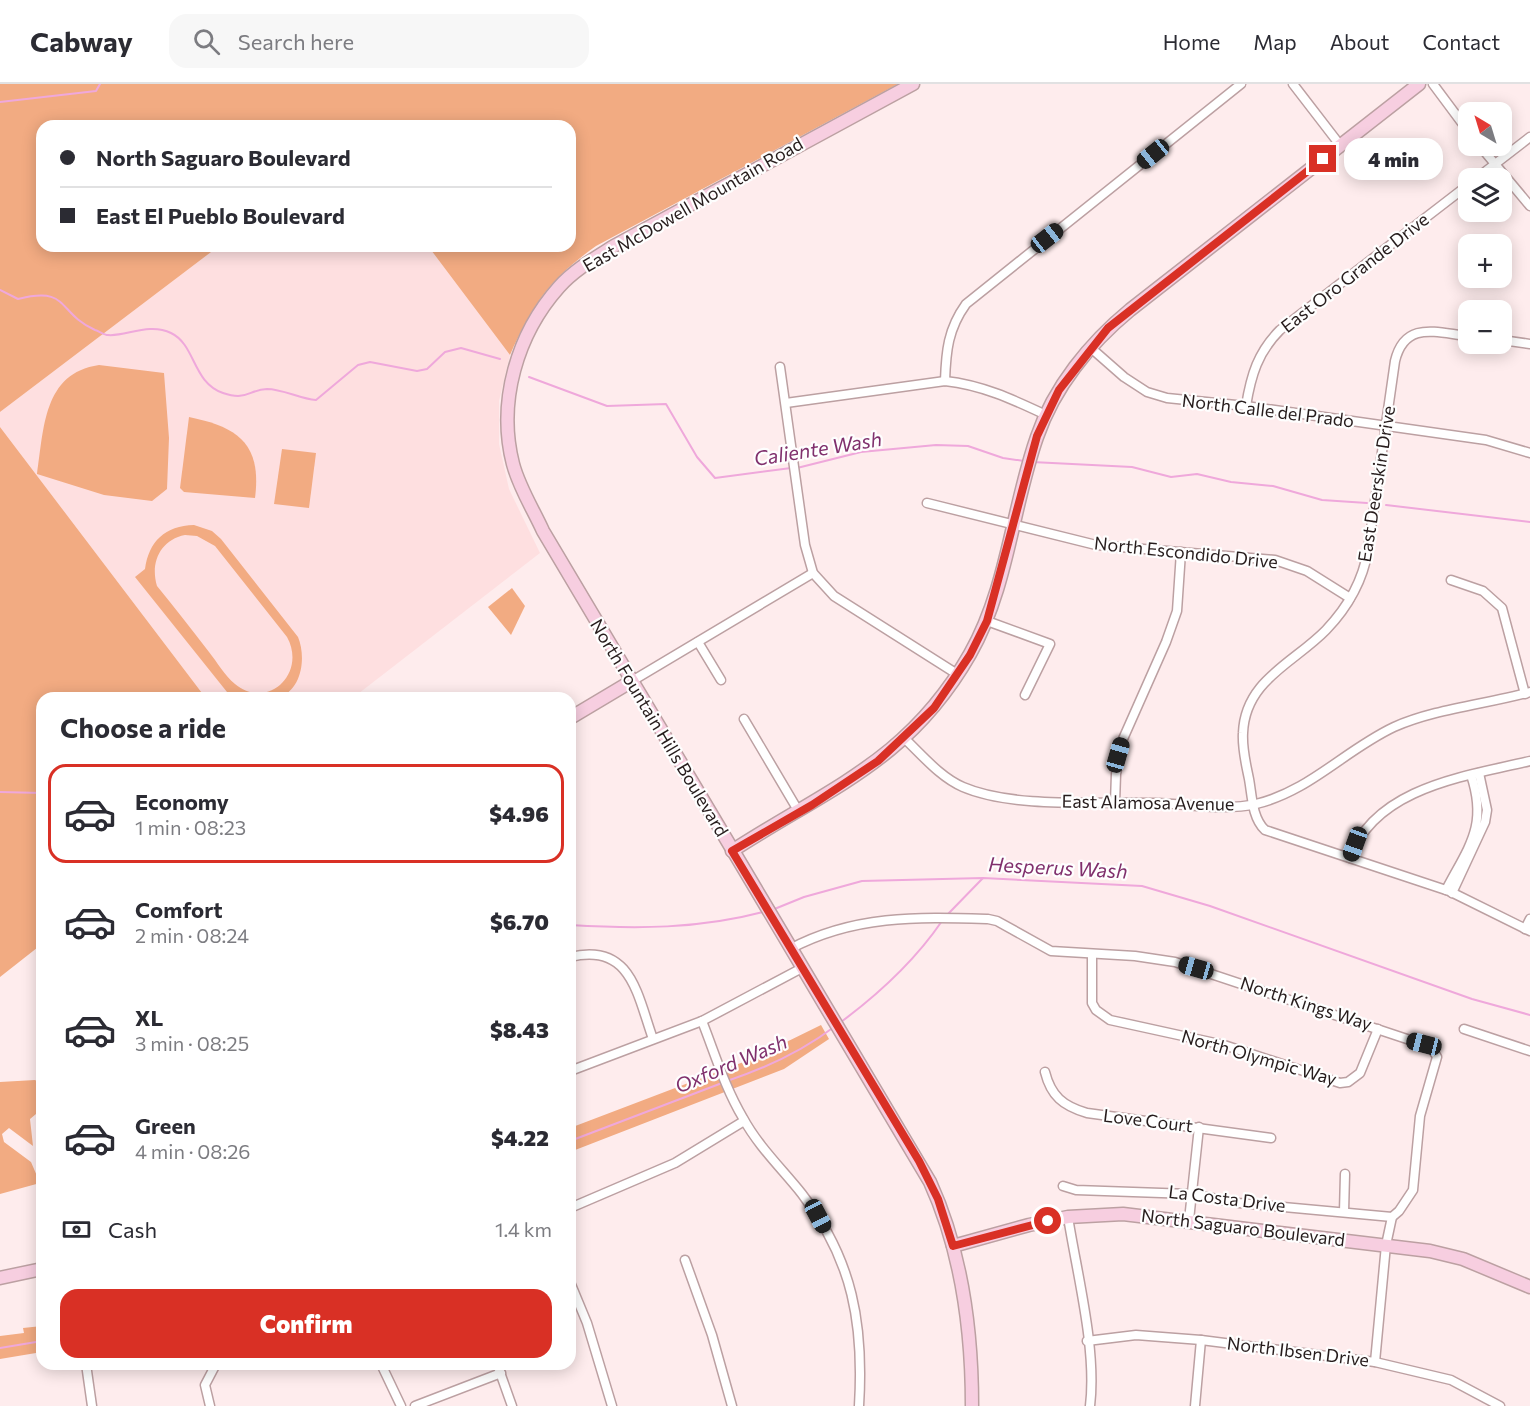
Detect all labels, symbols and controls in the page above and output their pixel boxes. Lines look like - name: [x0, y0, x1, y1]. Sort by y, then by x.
- search box: [169, 14, 589, 68]
- text: Cabway: [30, 24, 133, 58]
- icon: search: [190, 25, 223, 58]
- text: Search here: [238, 28, 354, 55]
- text: Home: [1163, 29, 1220, 54]
- text: Map: [1253, 29, 1297, 54]
- text: About: [1330, 29, 1389, 54]
- text: Contact: [1422, 29, 1500, 54]
- north arrow: [1458, 102, 1512, 156]
- map controls: [1458, 102, 1512, 354]
- street label: East McDowell Mountain Road: [579, 132, 806, 276]
- car: [1133, 136, 1173, 172]
- callout: 4 min: [1344, 138, 1443, 180]
- text: North Saguaro Boulevard: [96, 144, 351, 171]
- route end: [1309, 145, 1336, 172]
- text: 4 min: [1368, 147, 1419, 171]
- button: layers: [1458, 168, 1512, 222]
- text: East El Pueblo Boulevard: [96, 202, 345, 229]
- street label: East Oro Grande Drive: [1276, 208, 1433, 337]
- car: [1027, 220, 1067, 256]
- button: +: [1458, 234, 1512, 288]
- button: −: [1458, 300, 1512, 354]
- street label: North Calle del Prado: [1181, 389, 1355, 431]
- street label: East Deerskin Drive: [1353, 404, 1399, 564]
- water label: Caliente Wash: [752, 426, 884, 470]
- street label: North Escondido Drive: [1093, 531, 1279, 573]
- street label: North Fountain Hills Boulevard: [586, 615, 734, 840]
- text: Choose a ride: [60, 711, 226, 744]
- car: [1104, 735, 1132, 775]
- icon: car: [63, 787, 117, 841]
- text: Economy: [135, 788, 229, 815]
- street label: East Alamosa Avenue: [1061, 789, 1235, 815]
- text: $4.96: [489, 800, 549, 827]
- text: 1 min · 08:23: [135, 815, 246, 839]
- car: [1340, 824, 1370, 864]
- water label: Hesperus Wash: [988, 851, 1128, 883]
- icon: car: [63, 895, 117, 949]
- text: Comfort: [135, 896, 223, 923]
- text: $6.70: [490, 908, 549, 935]
- text: 2 min · 08:24: [135, 923, 249, 947]
- car: [1176, 954, 1216, 982]
- street label: North Kings Way: [1238, 971, 1375, 1035]
- icon: car: [63, 1003, 117, 1057]
- text: XL: [135, 1004, 163, 1031]
- text: $8.43: [490, 1016, 549, 1043]
- street label: North Olympic Way: [1179, 1024, 1339, 1090]
- water label: Oxford Wash: [671, 1029, 790, 1097]
- text: 3 min · 08:25: [135, 1031, 249, 1055]
- car: [1404, 1031, 1444, 1057]
- street label: Love Court: [1102, 1104, 1194, 1136]
- icon: car: [63, 1111, 117, 1165]
- text: Green: [135, 1112, 196, 1139]
- text: $4.22: [491, 1124, 549, 1151]
- text: 4 min · 08:26: [135, 1139, 250, 1163]
- street label: La Costa Drive: [1167, 1180, 1287, 1216]
- car: [802, 1196, 834, 1236]
- street label: North Saguaro Boulevard: [1140, 1204, 1346, 1250]
- route start: [1034, 1207, 1061, 1234]
- icon: cash: [60, 1213, 93, 1246]
- text: Cash: [108, 1216, 157, 1243]
- text: 1.4 km: [495, 1217, 552, 1241]
- button: Confirm: [60, 1289, 552, 1358]
- street label: North Ibsen Drive: [1226, 1331, 1370, 1371]

